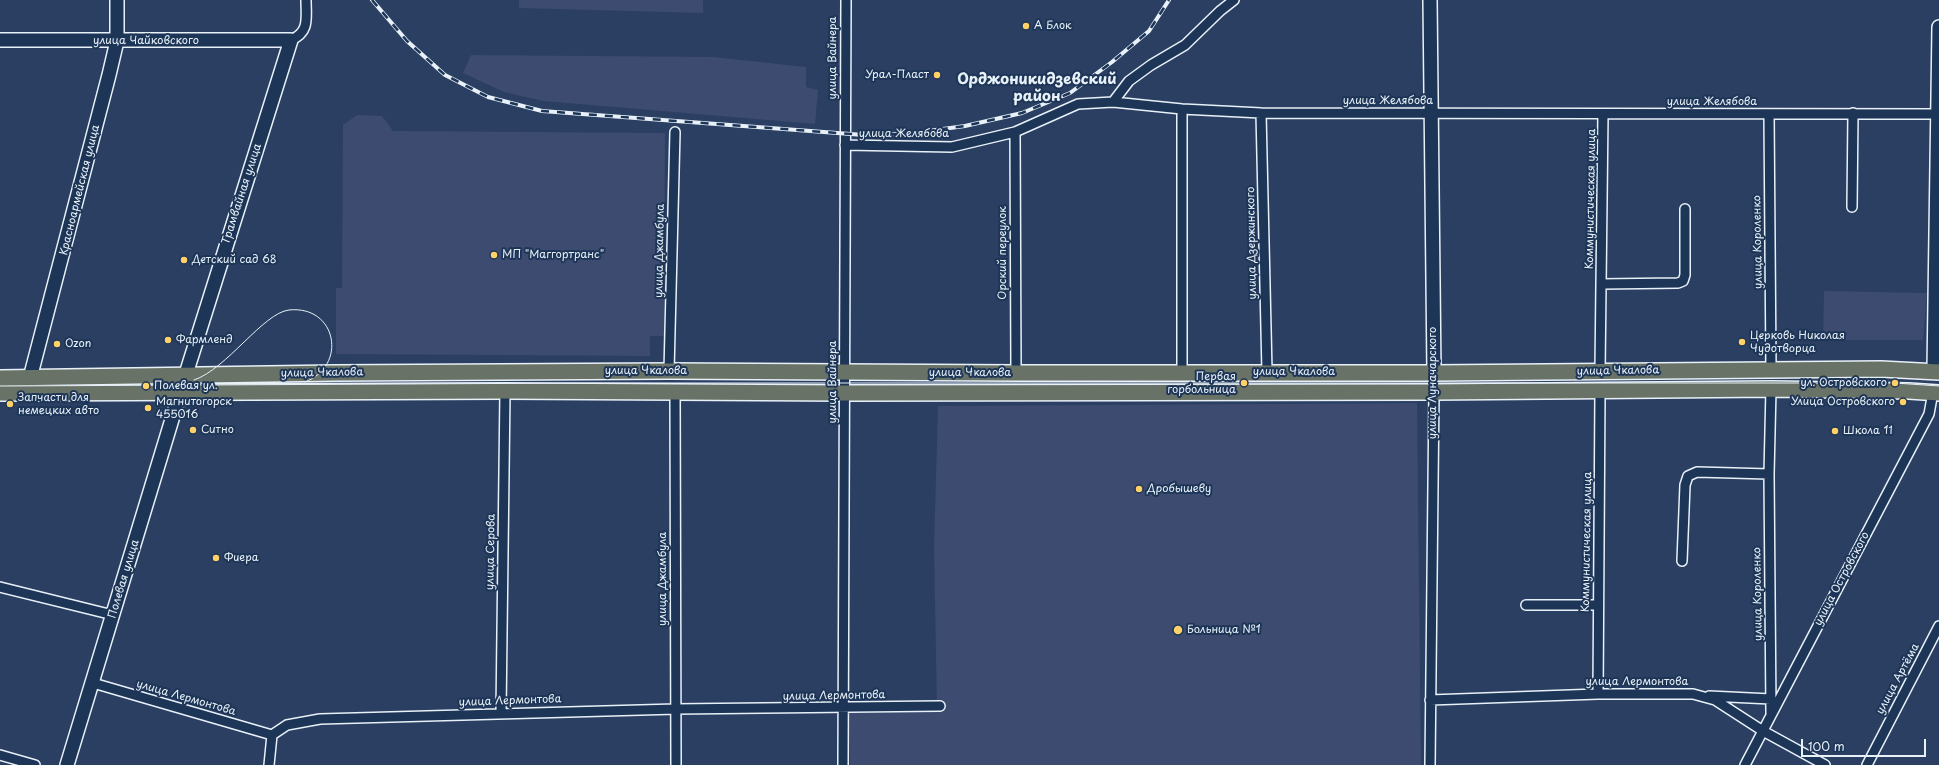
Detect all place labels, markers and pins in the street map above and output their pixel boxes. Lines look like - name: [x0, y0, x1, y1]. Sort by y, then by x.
- place label: А Блок: [1034, 19, 1072, 33]
- marker: А Блок: [1021, 21, 1031, 31]
- place label: Урал-Пласт: [865, 68, 929, 82]
- marker: Урал-Пласт: [932, 70, 942, 80]
- place label: МП "Маггортранс": [502, 248, 604, 262]
- marker: МП "Маггортранс": [489, 250, 499, 260]
- place label: Детский сад 68: [192, 253, 276, 267]
- marker: Детский сад 68: [179, 255, 189, 265]
- place label: Церковь Николая Чудотворца: [1750, 329, 1845, 355]
- place label: Фармленд: [176, 333, 233, 347]
- marker: Фармленд: [163, 335, 173, 345]
- place label: Ozon: [65, 337, 91, 351]
- marker: Церковь Николая Чудотворца: [1737, 337, 1747, 347]
- marker: Ozon: [52, 339, 62, 349]
- place label: Первая горбольница: [1167, 370, 1236, 396]
- place label: ул. Островского: [1801, 376, 1887, 390]
- marker: Первая горбольница: [1239, 378, 1249, 388]
- marker: ул. Островского: [1890, 378, 1900, 388]
- place label: Полевая ул.: [154, 379, 218, 393]
- marker: Полевая ул.: [141, 381, 151, 391]
- place label: Запчасти для немецких авто: [18, 391, 99, 417]
- place label: Магнитогорск 455016: [156, 395, 232, 421]
- place label: Улица Островского: [1791, 395, 1895, 409]
- marker: Улица Островского: [1898, 397, 1908, 407]
- marker: Запчасти для немецких авто: [5, 399, 15, 409]
- marker: Магнитогорск 455016: [143, 403, 153, 413]
- place label: Ситно: [201, 423, 234, 437]
- place label: Школа 11: [1843, 424, 1893, 438]
- marker: Ситно: [188, 425, 198, 435]
- marker: Школа 11: [1830, 426, 1840, 436]
- place label: Дробышеву: [1147, 482, 1211, 496]
- marker: Дробышеву: [1134, 484, 1144, 494]
- place label: Фиера: [224, 551, 258, 565]
- marker: Фиера: [211, 553, 221, 563]
- place label: Больница №1: [1187, 623, 1261, 637]
- marker: Больница №1: [1172, 624, 1184, 636]

